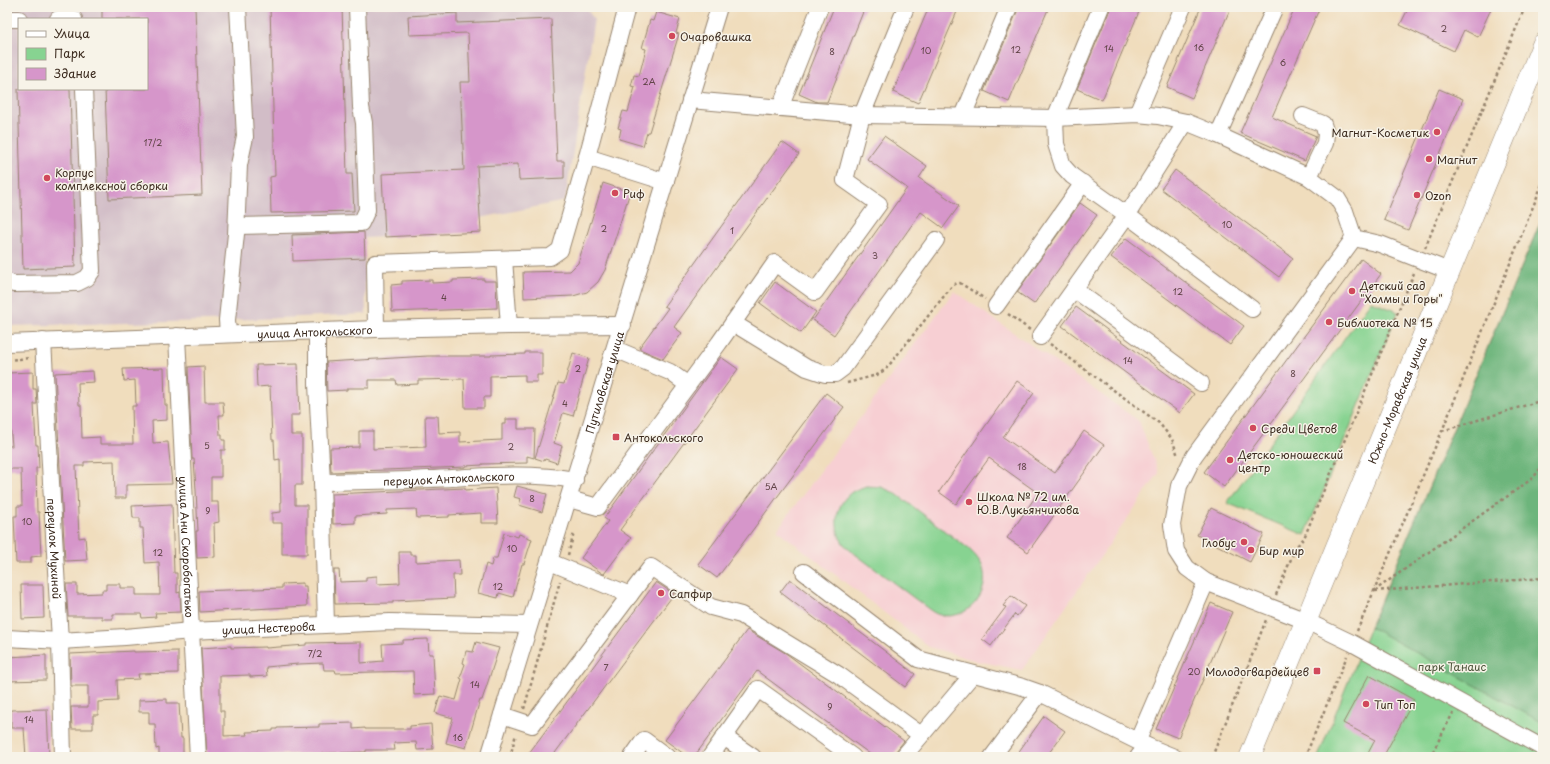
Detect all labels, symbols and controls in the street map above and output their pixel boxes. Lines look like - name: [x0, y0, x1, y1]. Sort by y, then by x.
- legend: [18, 18, 148, 90]
- house number: 2: [1441, 21, 1447, 35]
- text: Улица: [54, 24, 90, 42]
- place label: Очаровашка: [680, 28, 752, 45]
- marker: Очаровашка: [667, 31, 677, 41]
- house number: 16: [1194, 40, 1204, 54]
- house number: 14: [1104, 41, 1114, 55]
- house number: 12: [1011, 42, 1021, 56]
- house number: 10: [921, 43, 932, 57]
- text: Парк: [54, 44, 86, 62]
- house number: 8: [829, 44, 835, 58]
- house number: 6: [1280, 55, 1286, 69]
- text: Здание: [54, 64, 96, 82]
- house number: 2А: [642, 74, 656, 88]
- place label: Магнит-Косметик: [1332, 124, 1429, 141]
- marker: Магнит-Косметик: [1432, 127, 1442, 137]
- house number: 17/2: [144, 135, 162, 149]
- place label: Магнит: [1437, 151, 1478, 168]
- marker: Магнит: [1424, 154, 1434, 164]
- place label: Корпус комплексной сборки: [55, 164, 168, 194]
- marker: Корпус комплексной сборки: [42, 173, 52, 183]
- place label: Риф: [623, 185, 645, 202]
- place label: Ozon: [1425, 187, 1451, 204]
- marker: Риф: [610, 188, 620, 198]
- marker: Ozon: [1412, 190, 1422, 200]
- house number: 10: [1222, 217, 1233, 231]
- house number: 2: [601, 221, 607, 235]
- house number: 1: [730, 223, 734, 237]
- house number: 3: [872, 248, 878, 262]
- place label: Детский сад "Холмы и Горы": [1359, 277, 1443, 307]
- house number: 12: [1173, 284, 1183, 298]
- marker: Детский сад "Холмы и Горы": [1347, 286, 1357, 296]
- house number: 4: [441, 290, 447, 304]
- place label: Библиотека № 15: [1337, 314, 1433, 331]
- marker: Библиотека № 15: [1324, 317, 1334, 327]
- street label: улица Антокольского: [257, 321, 373, 342]
- street label: Путиловская улица: [580, 329, 628, 435]
- street label: Южно-Моравская улица: [1363, 334, 1430, 466]
- house number: 14: [1123, 353, 1133, 367]
- house number: 2: [575, 361, 581, 375]
- house number: 8: [1290, 366, 1296, 380]
- house number: 4: [562, 396, 568, 410]
- place label: Среди Цветов: [1261, 420, 1337, 437]
- marker: Среди Цветов: [1248, 423, 1258, 433]
- place label: Антокольского: [624, 429, 703, 446]
- marker: Антокольского: [611, 432, 621, 442]
- house number: 5: [204, 438, 210, 452]
- house number: 2: [508, 439, 514, 453]
- place label: Детско-юношеский центр: [1237, 446, 1343, 476]
- marker: Детско-юношеский центр: [1225, 455, 1235, 465]
- house number: 18: [1017, 459, 1027, 473]
- street label: переулок Антокольского: [383, 467, 515, 489]
- street label: улица Ани Скоробогатько: [175, 476, 199, 618]
- house number: 5А: [765, 479, 777, 493]
- place label: Школа № 72 им. Ю.В.Лукьянчикова: [977, 488, 1079, 518]
- house number: 8: [529, 491, 535, 505]
- marker: Школа № 72 им. Ю.В.Лукьянчикова: [964, 497, 974, 507]
- street label: переулок Мухиной: [43, 498, 66, 600]
- house number: 9: [205, 503, 211, 517]
- house number: 10: [22, 514, 33, 528]
- place label: Глобус: [1202, 534, 1236, 551]
- marker: Глобус: [1239, 537, 1249, 547]
- house number: 10: [507, 541, 518, 555]
- place label: Бир мир: [1259, 542, 1305, 559]
- house number: 12: [153, 545, 163, 559]
- marker: Бир мир: [1246, 545, 1256, 555]
- house number: 12: [493, 579, 503, 593]
- place label: Сапфир: [669, 585, 713, 602]
- marker: Сапфир: [656, 588, 666, 598]
- street label: улица Нестерова: [221, 617, 316, 638]
- house number: 7/2: [308, 646, 322, 660]
- park label: парк Танаис: [1418, 658, 1486, 675]
- house number: 7: [603, 660, 609, 674]
- place label: Молодогвардейцев: [1205, 663, 1309, 680]
- house number: 20: [1188, 664, 1201, 678]
- marker: Молодогвардейцев: [1312, 666, 1322, 676]
- house number: 14: [470, 677, 480, 691]
- place label: Тип Топ: [1374, 696, 1416, 713]
- house number: 9: [827, 699, 833, 713]
- marker: Тип Топ: [1361, 699, 1371, 709]
- house number: 14: [24, 712, 34, 726]
- house number: 16: [453, 730, 463, 744]

